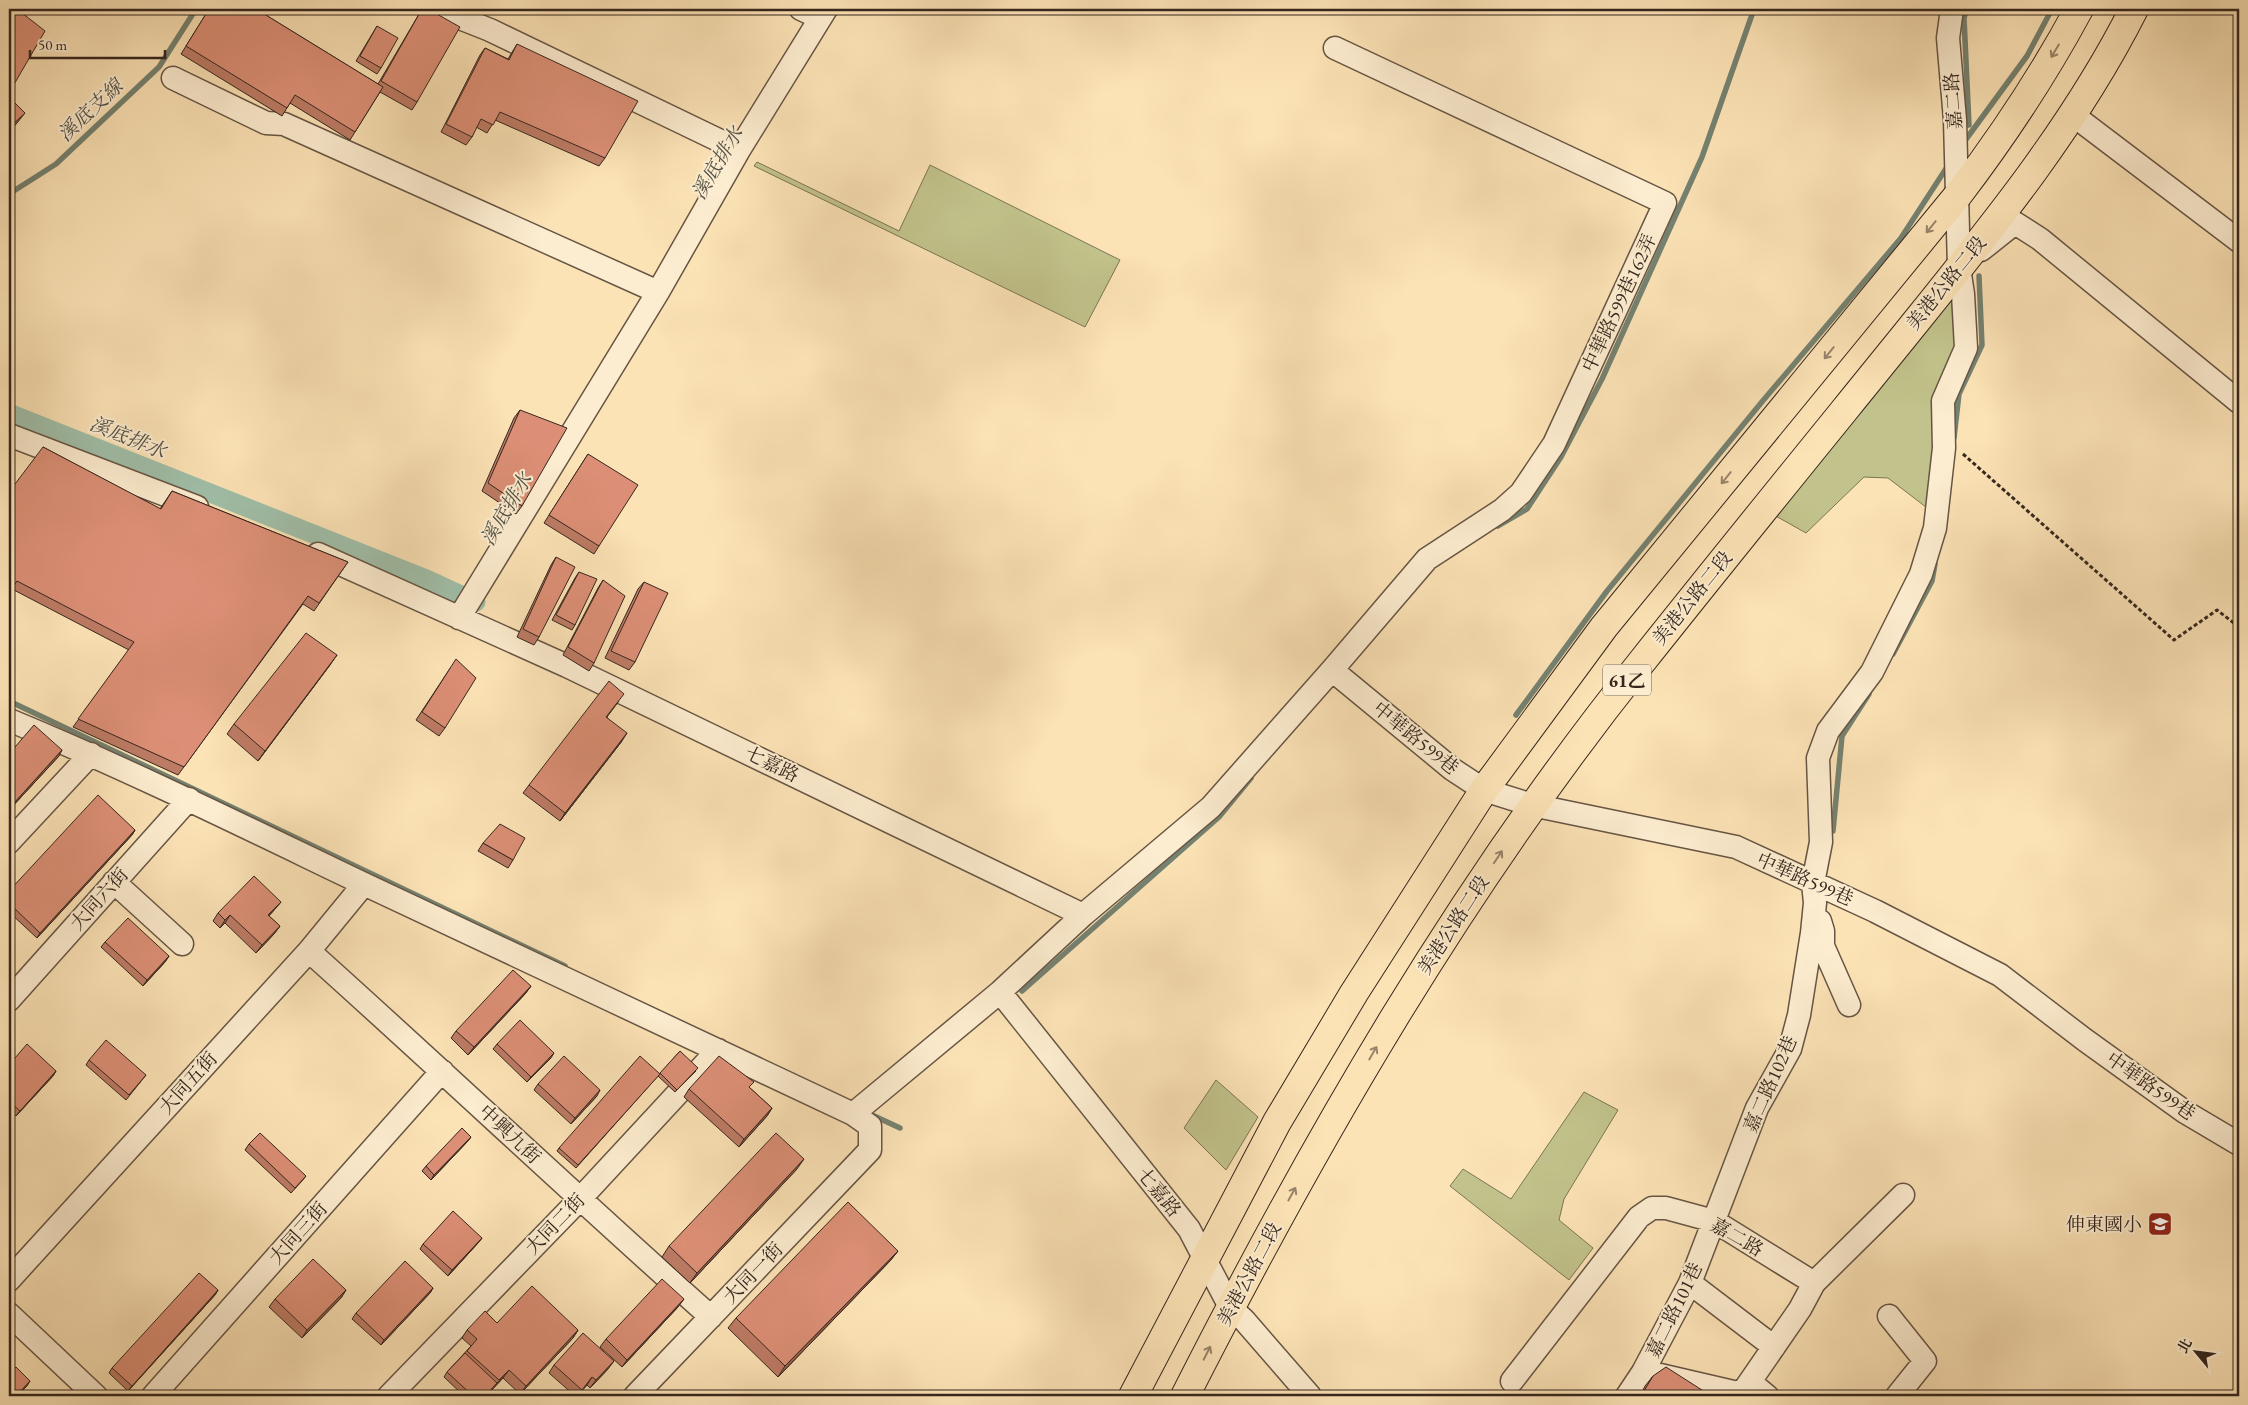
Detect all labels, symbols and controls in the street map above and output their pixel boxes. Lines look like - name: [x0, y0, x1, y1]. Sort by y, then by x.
- scale bar: [30, 28, 165, 60]
- text: 50 m: [38, 35, 67, 54]
- one-way arrow: [2049, 43, 2059, 57]
- water label: 溪底支線: [52, 72, 130, 147]
- street label: 嘉二路: [1939, 72, 1967, 130]
- water label: 溪底排水: [685, 120, 750, 204]
- one-way arrow: [1926, 220, 1937, 233]
- street label: 中華路599巷162弄: [1576, 230, 1662, 376]
- street label: 美港公路二段: [1900, 231, 1992, 335]
- one-way arrow: [1823, 346, 1834, 359]
- water label: 溪底排水: [86, 410, 172, 465]
- water label: 溪底排水: [474, 466, 539, 550]
- one-way arrow: [1720, 472, 1731, 485]
- street label: 美港公路二段: [1646, 546, 1738, 650]
- road number: 61乙: [1603, 664, 1651, 696]
- street label: 中華路599巷: [1368, 696, 1464, 780]
- street label: 七嘉路: [741, 740, 803, 788]
- street label: 中華路599巷: [1753, 847, 1857, 911]
- one-way arrow: [1492, 850, 1503, 864]
- street label: 大同六街: [64, 862, 134, 936]
- street label: 美港公路二段: [1411, 870, 1495, 980]
- street label: 嘉二路102巷: [1738, 1032, 1802, 1136]
- street label: 大同五街: [153, 1046, 223, 1120]
- street label: 中華路599巷: [2101, 1046, 2201, 1126]
- one-way arrow: [1368, 1047, 1378, 1061]
- street label: 中興九街: [474, 1099, 546, 1169]
- street label: 七嘉路: [1131, 1162, 1187, 1222]
- one-way arrow: [1287, 1187, 1297, 1202]
- street label: 大同二街: [520, 1188, 590, 1260]
- street label: 大同三街: [263, 1196, 333, 1270]
- school or university icon: 伸東國小: [2147, 1211, 2173, 1237]
- street label: 嘉二路: [1706, 1212, 1768, 1262]
- place label: 伸東國小: [2066, 1212, 2142, 1237]
- street label: 美港公路二段: [1211, 1218, 1287, 1330]
- street label: 大同一街: [718, 1237, 788, 1309]
- street label: 嘉二路101巷: [1640, 1258, 1708, 1362]
- north arrow: [2170, 1328, 2220, 1378]
- text: 北: [2173, 1335, 2196, 1356]
- one-way arrow: [1203, 1346, 1212, 1361]

